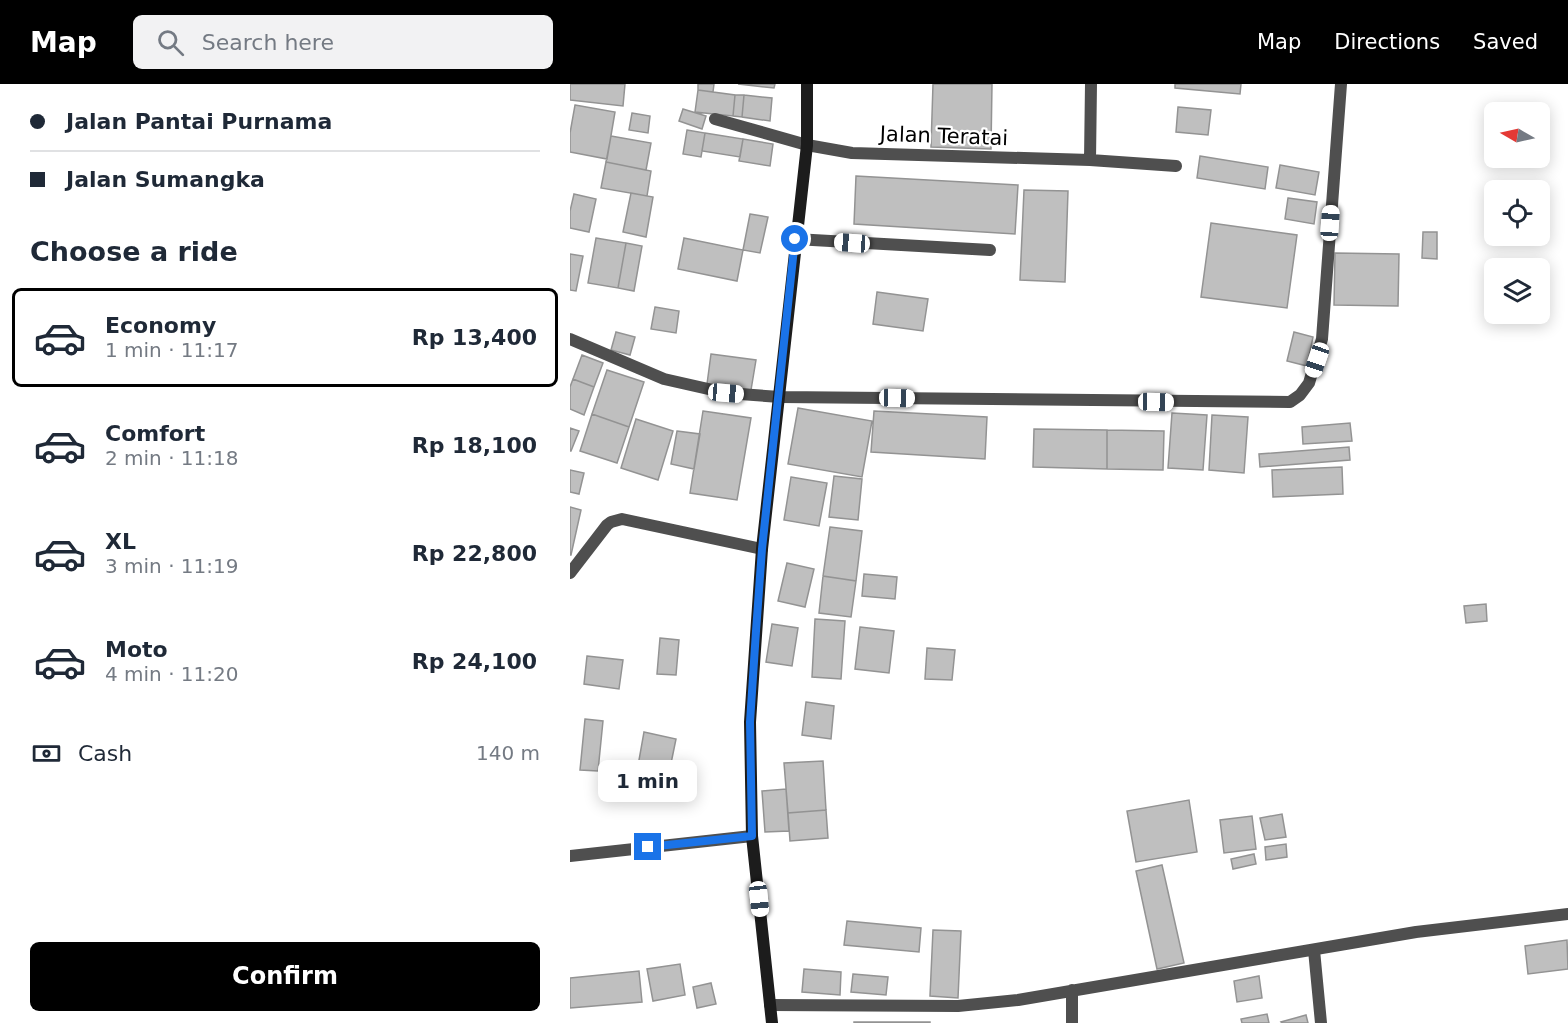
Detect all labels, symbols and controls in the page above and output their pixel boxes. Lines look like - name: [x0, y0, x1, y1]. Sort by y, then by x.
- search box: [133, 15, 553, 69]
- text: Map: [30, 26, 97, 59]
- icon: search: [154, 26, 187, 59]
- text: Search here: [202, 30, 334, 55]
- text: Map: [1257, 30, 1301, 54]
- text: Directions: [1334, 30, 1440, 54]
- text: Saved: [1473, 30, 1538, 54]
- north arrow: [1484, 102, 1550, 168]
- map controls: [1484, 102, 1550, 324]
- text: Jalan Pantai Purnama: [66, 109, 332, 134]
- street label: Jalan Teratai: [877, 122, 1009, 150]
- text: Jalan Sumangka: [66, 167, 265, 192]
- button: locate: [1484, 180, 1550, 246]
- car: [1320, 204, 1340, 242]
- route start: [781, 225, 808, 252]
- car: [833, 233, 871, 253]
- text: Choose a ride: [30, 236, 238, 267]
- button: layers: [1484, 258, 1550, 324]
- icon: car: [33, 311, 87, 365]
- text: Economy: [105, 313, 216, 338]
- text: Rp 13,400: [412, 325, 537, 350]
- text: 1 min · 11:17: [105, 338, 239, 362]
- car: [1303, 340, 1331, 380]
- car: [707, 382, 745, 404]
- car: [879, 389, 915, 407]
- car: [1138, 393, 1174, 411]
- icon: car: [33, 419, 87, 473]
- text: Comfort: [105, 421, 205, 446]
- text: Rp 18,100: [412, 433, 537, 458]
- text: 2 min · 11:18: [105, 446, 239, 470]
- icon: car: [33, 527, 87, 581]
- text: XL: [105, 529, 136, 554]
- text: Rp 22,800: [412, 541, 537, 566]
- text: 3 min · 11:19: [105, 554, 239, 578]
- icon: car: [33, 635, 87, 689]
- text: Moto: [105, 637, 168, 662]
- text: Rp 24,100: [412, 649, 537, 674]
- text: 4 min · 11:20: [105, 662, 239, 686]
- icon: cash: [30, 737, 63, 770]
- text: Cash: [78, 741, 132, 766]
- text: 140 m: [476, 741, 540, 765]
- callout: 1 min: [598, 760, 698, 802]
- text: 1 min: [616, 769, 679, 793]
- route end: [634, 833, 661, 860]
- car: [748, 880, 770, 918]
- button: Confirm: [30, 942, 540, 1011]

